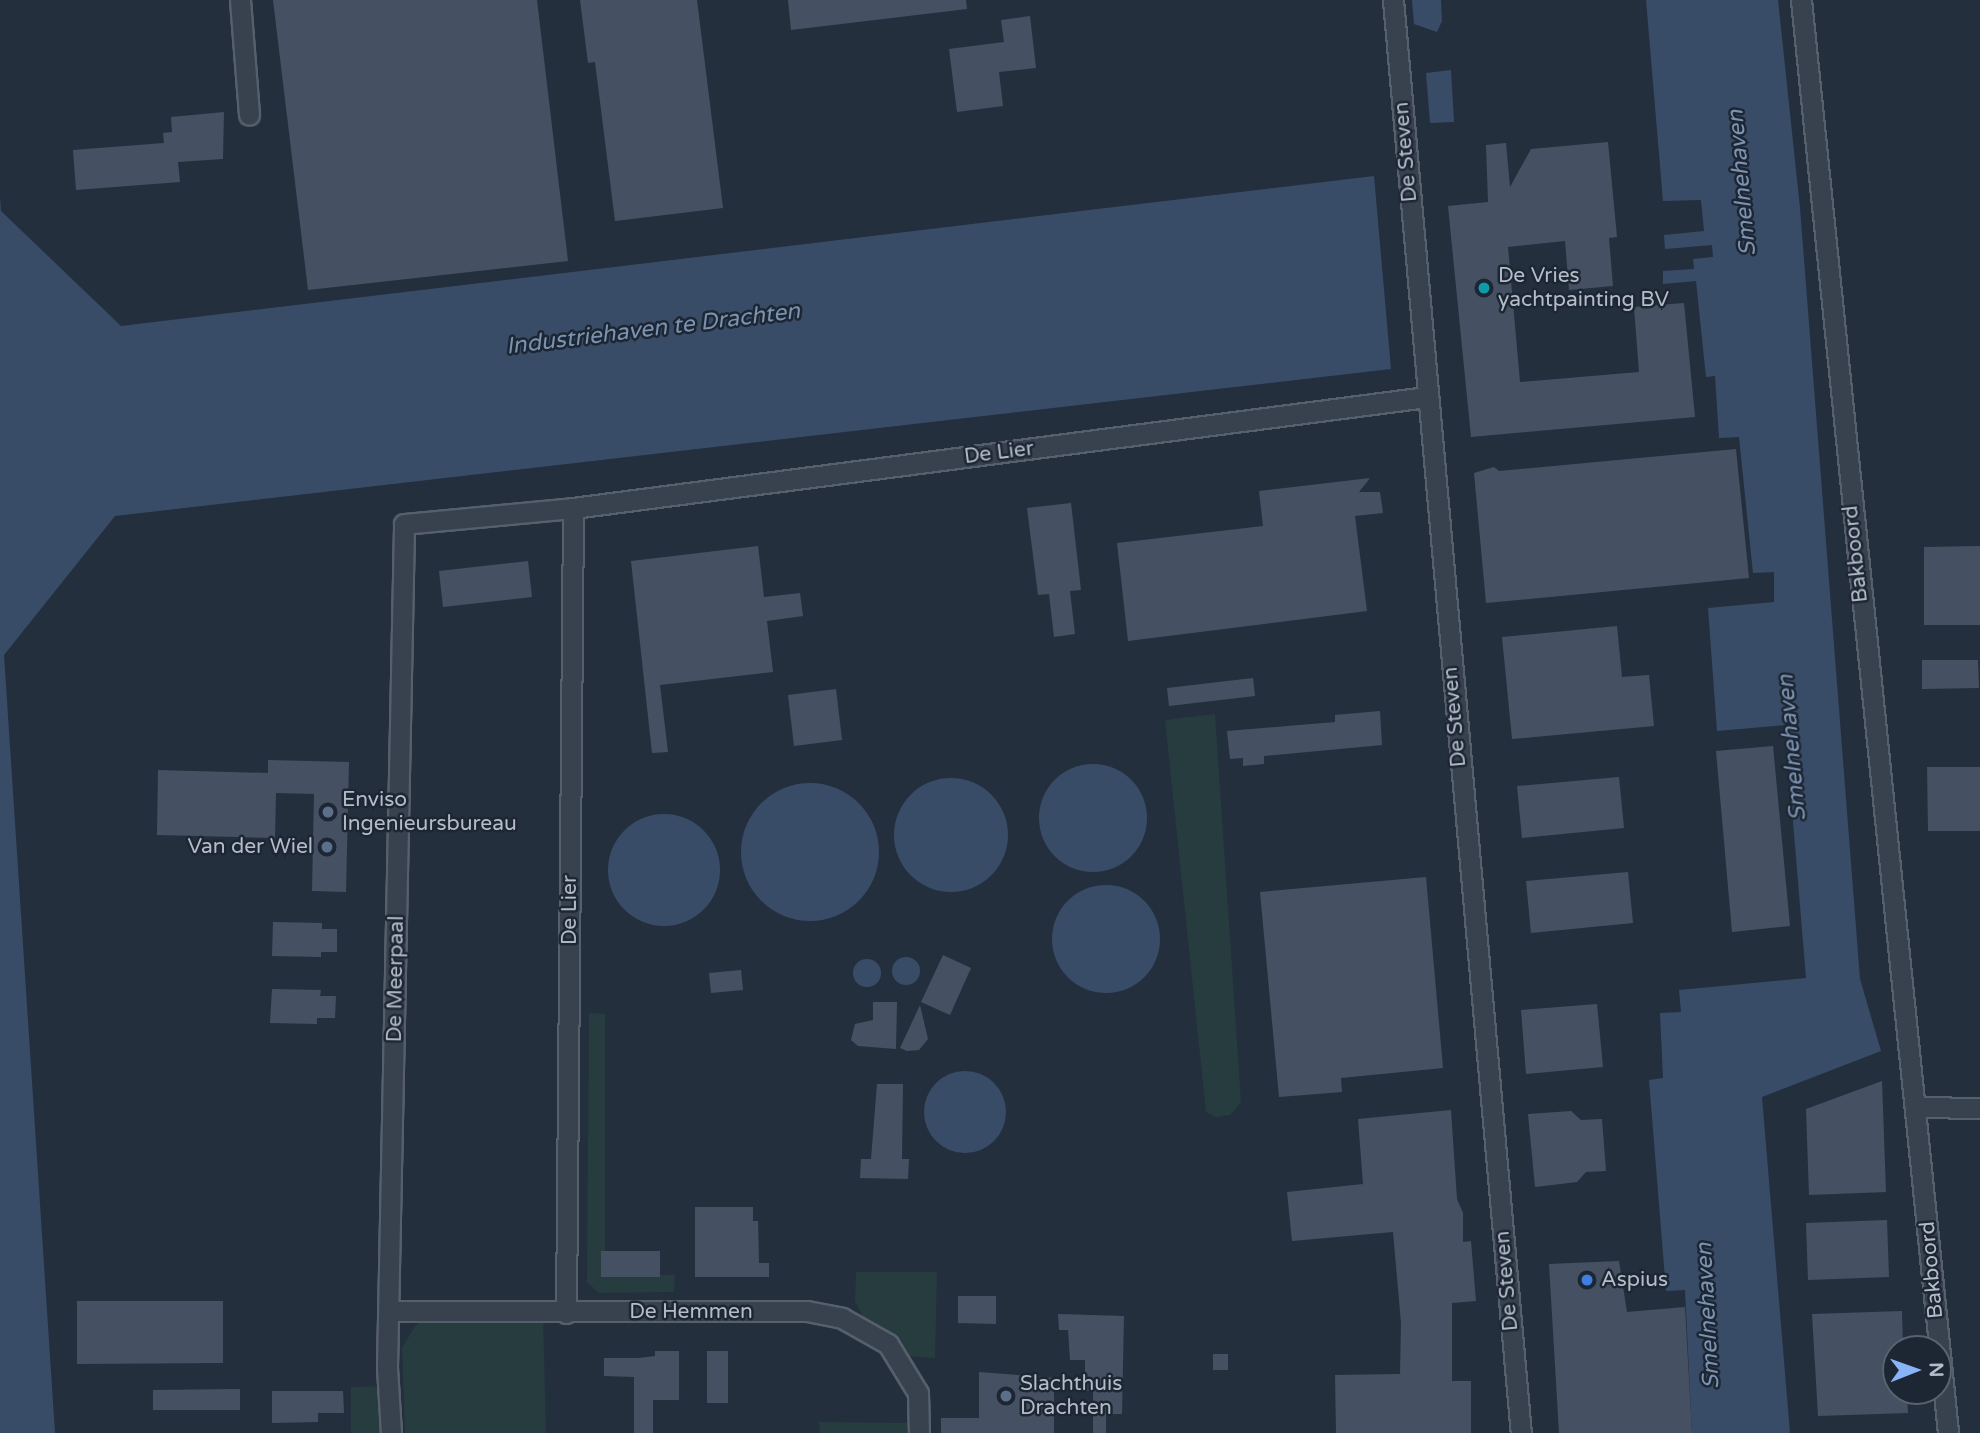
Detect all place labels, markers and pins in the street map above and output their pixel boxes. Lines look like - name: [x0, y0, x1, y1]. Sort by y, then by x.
- place label: De Vries yachtpainting BV: [1498, 263, 1669, 313]
- marker: De Vries yachtpainting BV: [1476, 280, 1492, 296]
- place label: Enviso Ingenieursbureau: [342, 787, 517, 837]
- marker: Enviso Ingenieursbureau: [320, 804, 336, 820]
- place label: Van der Wiel: [188, 834, 313, 860]
- marker: Van der Wiel: [319, 839, 335, 855]
- place label: Aspius: [1601, 1267, 1668, 1293]
- marker: Aspius: [1579, 1272, 1595, 1288]
- place label: Slachthuis Drachten: [1020, 1371, 1122, 1421]
- marker: Slachthuis Drachten: [998, 1388, 1014, 1404]

